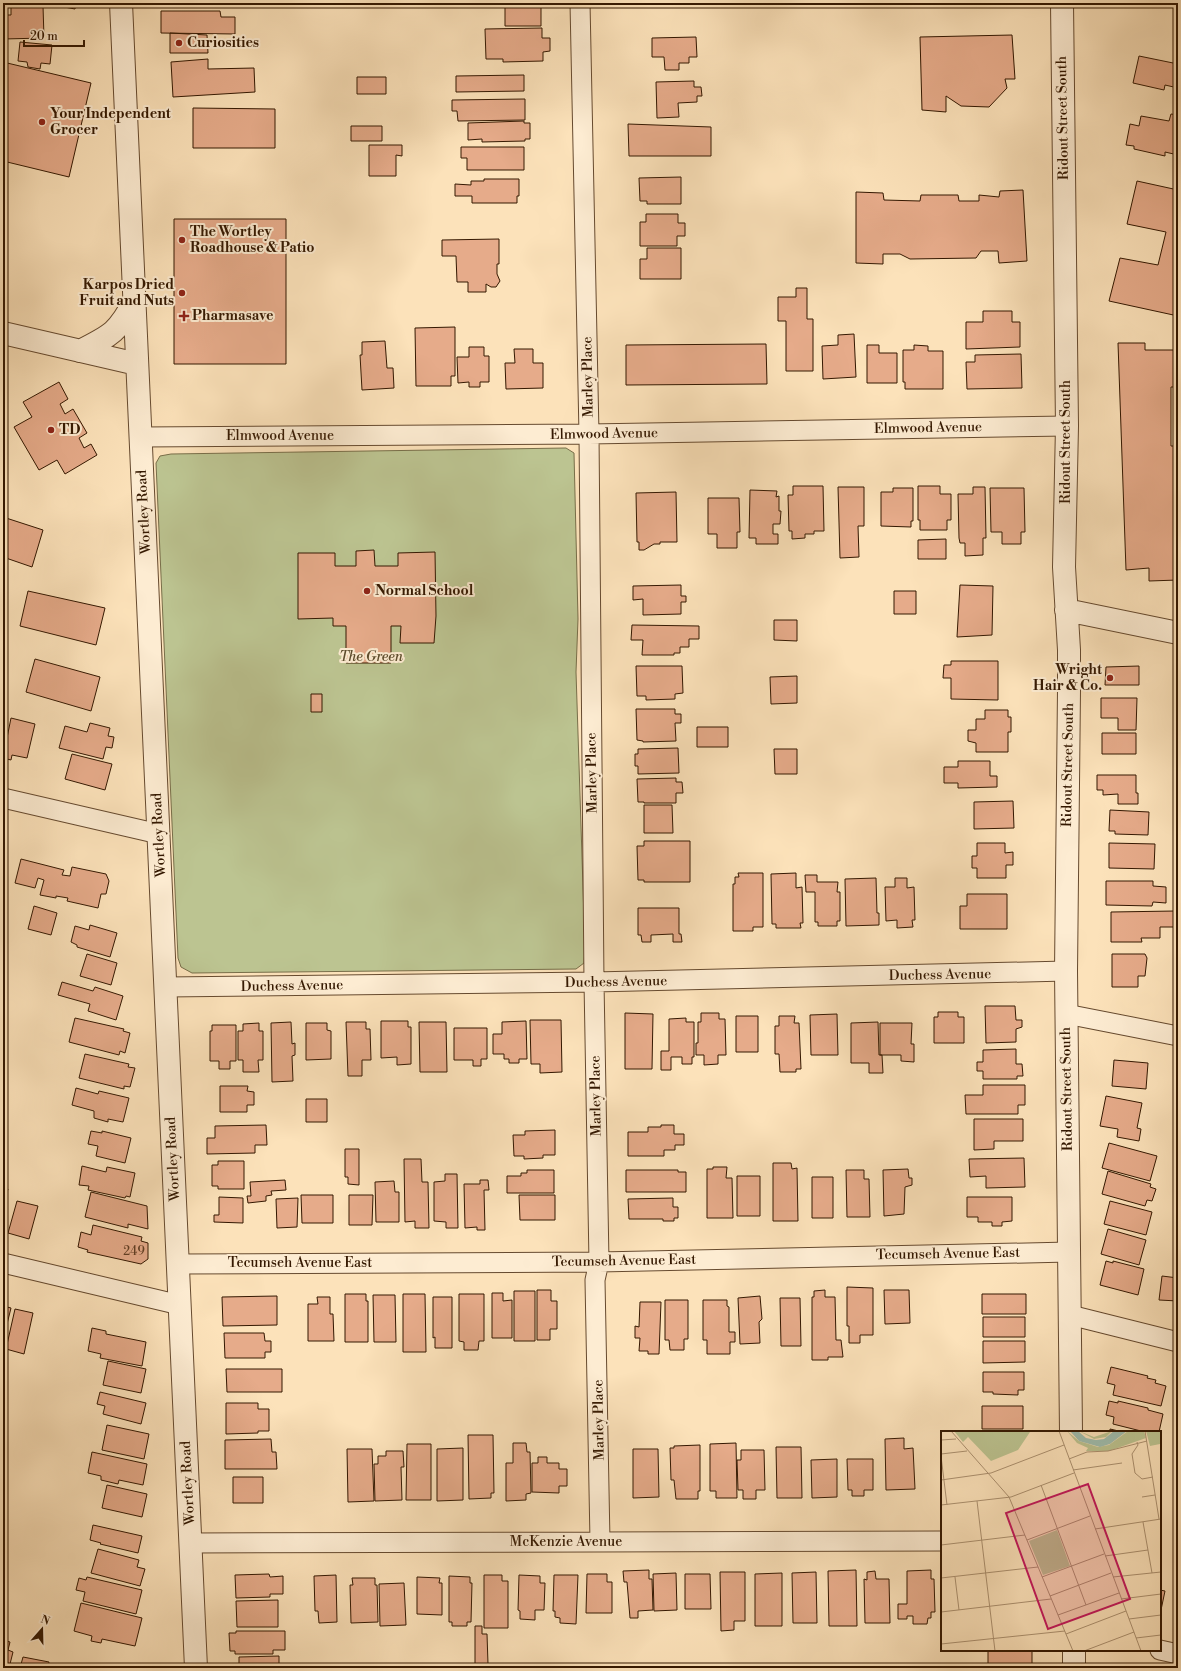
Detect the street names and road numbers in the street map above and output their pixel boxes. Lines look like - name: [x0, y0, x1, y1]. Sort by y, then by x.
- street label: Ridout Street South: [1053, 55, 1073, 180]
- street label: Marley Place: [578, 336, 598, 418]
- street label: Ridout Street South: [1057, 379, 1075, 504]
- street label: Elmwood Avenue: [874, 418, 982, 438]
- street label: Elmwood Avenue: [550, 424, 658, 444]
- street label: Elmwood Avenue: [226, 427, 334, 445]
- street label: Wortley Road: [133, 469, 155, 556]
- street label: Ridout Street South: [1058, 702, 1078, 827]
- street label: Marley Place: [582, 732, 602, 814]
- street label: Wortley Road: [148, 792, 170, 879]
- street label: Duchess Avenue: [889, 965, 991, 985]
- street label: Duchess Avenue: [565, 972, 667, 992]
- street label: Duchess Avenue: [241, 976, 343, 996]
- street label: Ridout Street South: [1057, 1026, 1077, 1151]
- street label: Marley Place: [586, 1055, 606, 1137]
- street label: Wortley Road: [162, 1116, 184, 1203]
- street label: Tecumseh Avenue East: [876, 1244, 1020, 1264]
- street label: Tecumseh Avenue East: [552, 1251, 696, 1271]
- street label: Tecumseh Avenue East: [228, 1254, 372, 1272]
- street label: Marley Place: [589, 1379, 609, 1461]
- street label: Wortley Road: [177, 1440, 199, 1527]
- street label: McKenzie Avenue: [510, 1533, 622, 1551]

